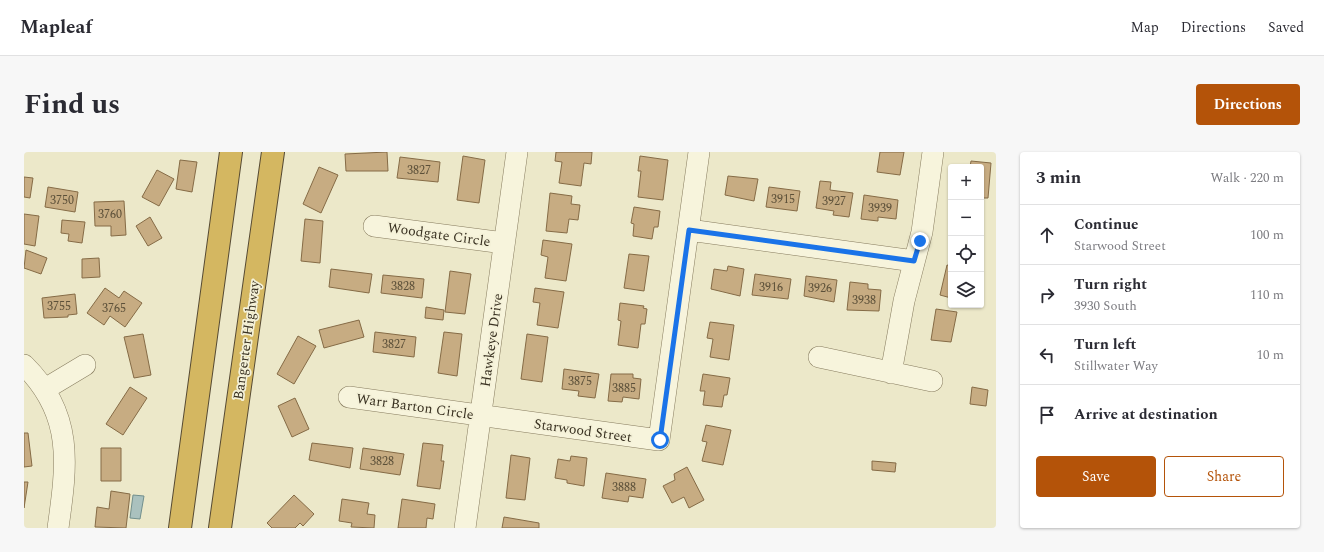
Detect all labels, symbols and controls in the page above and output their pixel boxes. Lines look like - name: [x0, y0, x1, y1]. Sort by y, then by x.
- text: Mapleaf: [20, 13, 92, 42]
- text: Map: [1131, 17, 1159, 38]
- text: Directions: [1181, 17, 1246, 38]
- text: Saved: [1268, 17, 1304, 38]
- text: Find us: [24, 83, 120, 126]
- button: Directions: [1196, 84, 1300, 125]
- house number: 3827: [407, 161, 431, 180]
- map controls: [948, 164, 984, 308]
- button: +: [948, 164, 984, 200]
- text: 3 min: [1036, 165, 1081, 191]
- text: Walk · 220 m: [1210, 168, 1284, 188]
- house number: 3915: [771, 190, 795, 209]
- house number: 3750: [50, 191, 74, 210]
- house number: 3927: [822, 192, 846, 211]
- house number: 3939: [868, 199, 892, 218]
- button: −: [948, 200, 984, 236]
- house number: 3760: [98, 205, 122, 224]
- text: Continue: [1074, 213, 1139, 236]
- street label: Woodgate Circle: [386, 217, 492, 252]
- icon: ahead: [1036, 224, 1058, 246]
- text: 100 m: [1250, 225, 1284, 245]
- route end: [911, 232, 929, 250]
- button: locate: [948, 236, 984, 272]
- text: Starwood Street: [1074, 236, 1166, 256]
- button: layers: [948, 272, 984, 308]
- text: Turn right: [1074, 273, 1147, 296]
- house number: 3828: [391, 277, 415, 296]
- street label: Bangerter Highway: [228, 278, 265, 401]
- house number: 3916: [759, 278, 783, 297]
- house number: 3926: [808, 279, 832, 298]
- icon: right: [1036, 284, 1058, 306]
- text: 110 m: [1250, 285, 1284, 305]
- house number: 3938: [852, 291, 876, 310]
- street label: Hawkeye Drive: [475, 292, 508, 388]
- text: 3930 South: [1074, 296, 1137, 316]
- house number: 3755: [47, 297, 71, 316]
- house number: 3765: [102, 299, 126, 318]
- text: Turn left: [1074, 333, 1136, 356]
- house number: 3827: [382, 335, 406, 354]
- icon: left: [1036, 344, 1058, 366]
- text: 10 m: [1257, 345, 1284, 365]
- text: Stillwater Way: [1074, 356, 1158, 376]
- house number: 3875: [568, 372, 592, 391]
- house number: 3885: [612, 379, 636, 398]
- street label: Warr Barton Circle: [355, 388, 475, 425]
- text: Arrive at destination: [1074, 403, 1218, 426]
- icon: arrive: [1036, 404, 1058, 426]
- street label: Starwood Street: [533, 413, 633, 448]
- route start: [651, 431, 669, 449]
- house number: 3828: [370, 452, 394, 471]
- button: Save: [1036, 456, 1156, 497]
- button: Share: [1164, 456, 1284, 497]
- house number: 3888: [612, 478, 636, 497]

